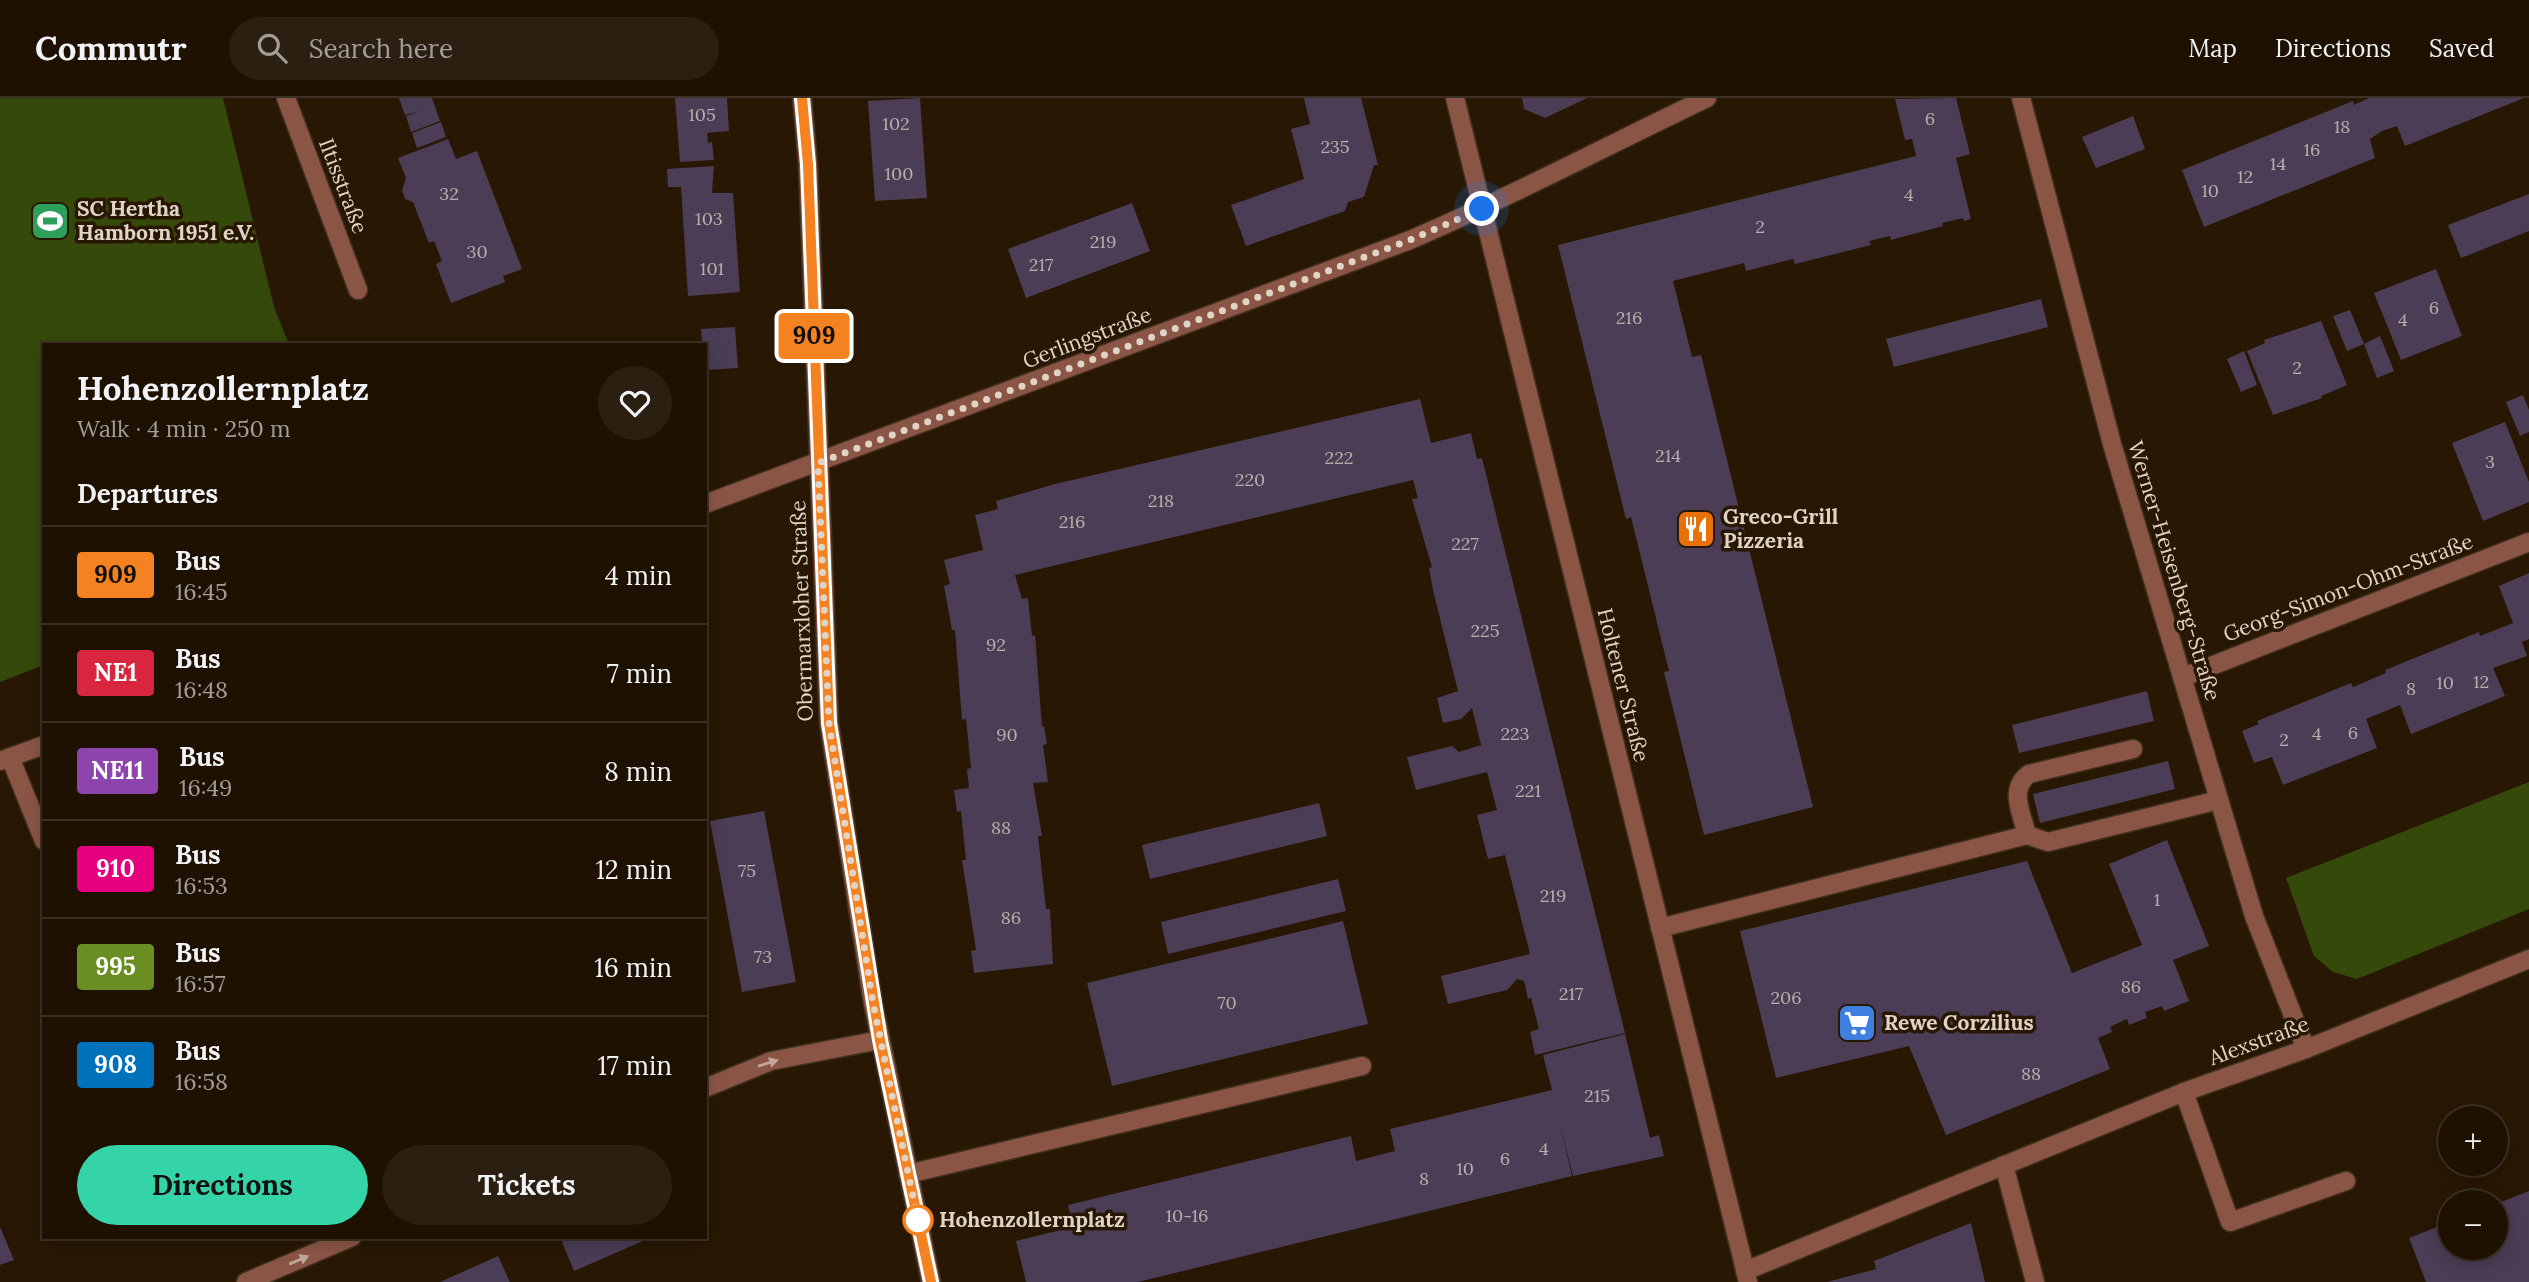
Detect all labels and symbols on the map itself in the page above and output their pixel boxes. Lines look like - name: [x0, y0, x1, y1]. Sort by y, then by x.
- house number: 105: [688, 103, 716, 126]
- house number: 6: [1925, 107, 1935, 130]
- house number: 102: [882, 112, 910, 135]
- house number: 18: [2334, 115, 2350, 138]
- street label: Iltisstraße: [313, 134, 374, 237]
- house number: 235: [1320, 135, 1350, 158]
- house number: 16: [2304, 138, 2320, 161]
- house number: 14: [2270, 152, 2286, 175]
- house number: 100: [885, 162, 913, 185]
- house number: 12: [2237, 165, 2253, 188]
- house number: 10: [2201, 179, 2219, 202]
- house number: 32: [439, 182, 459, 205]
- house number: 4: [1904, 183, 1914, 206]
- your location: [1464, 191, 1499, 226]
- place label: SC Hertha Hamborn 1951 e.V.: [77, 195, 254, 246]
- sports icon: SC Hertha Hamborn 1951 e.V.: [29, 200, 71, 242]
- house number: 103: [695, 207, 723, 230]
- house number: 2: [1755, 215, 1765, 238]
- house number: 219: [1090, 230, 1116, 253]
- house number: 30: [466, 240, 488, 263]
- house number: 217: [1029, 253, 1053, 276]
- house number: 101: [700, 257, 724, 280]
- house number: 6: [2429, 296, 2439, 319]
- street label: Gerlingstraße: [1019, 301, 1155, 374]
- house number: 216: [1616, 306, 1642, 329]
- house number: 4: [2398, 308, 2408, 331]
- line badge: 909: [774, 313, 854, 359]
- house number: 2: [2292, 356, 2302, 379]
- street label: Werner-Heisenberg-Straße: [2122, 438, 2227, 704]
- house number: 214: [1655, 444, 1681, 467]
- house number: 222: [1325, 446, 1354, 469]
- house number: 3: [2485, 450, 2495, 473]
- house number: 220: [1235, 468, 1265, 491]
- house number: 218: [1148, 489, 1174, 512]
- street label: Obermarxloher Straße: [784, 500, 819, 722]
- place label: Greco-Grill Pizzeria: [1723, 503, 1839, 554]
- restaurant icon: Greco-Grill Pizzeria: [1675, 508, 1717, 550]
- house number: 216: [1059, 510, 1085, 533]
- street label: Georg-Simon-Ohm-Straße: [2219, 527, 2476, 648]
- house number: 227: [1451, 532, 1479, 555]
- street label: Holtener Straße: [1591, 605, 1656, 765]
- house number: 225: [1470, 619, 1500, 642]
- house number: 92: [986, 633, 1006, 656]
- house number: 12: [2473, 670, 2489, 693]
- house number: 10: [2436, 671, 2454, 694]
- house number: 8: [2406, 677, 2416, 700]
- house number: 6: [2348, 721, 2358, 744]
- house number: 223: [1500, 722, 1530, 745]
- house number: 4: [2312, 722, 2322, 745]
- house number: 90: [996, 723, 1018, 746]
- house number: 2: [2279, 728, 2289, 751]
- house number: 221: [1515, 779, 1541, 802]
- house number: 88: [991, 816, 1011, 839]
- house number: 75: [738, 859, 756, 882]
- house number: 219: [1540, 884, 1566, 907]
- house number: 1: [2154, 888, 2160, 911]
- house number: 86: [1001, 906, 1021, 929]
- house number: 73: [754, 945, 772, 968]
- house number: 86: [2121, 975, 2141, 998]
- house number: 217: [1559, 982, 1583, 1005]
- house number: 206: [1770, 986, 1802, 1009]
- house number: 70: [1217, 991, 1237, 1014]
- supermarket icon: Rewe Corzilius: [1836, 1002, 1878, 1044]
- place label: Rewe Corzilius: [1884, 1009, 2034, 1036]
- street label: Alexstraße: [2204, 1010, 2313, 1071]
- one-way arrow: [758, 1057, 779, 1068]
- house number: 88: [2021, 1062, 2041, 1085]
- house number: 215: [1584, 1084, 1610, 1107]
- house number: 4: [1539, 1137, 1549, 1160]
- house number: 6: [1500, 1147, 1510, 1170]
- house number: 10: [1456, 1157, 1474, 1180]
- house number: 8: [1419, 1167, 1429, 1190]
- house number: 10-16: [1165, 1204, 1209, 1227]
- marker: Hohenzollernplatz: [903, 1205, 933, 1235]
- place label: Hohenzollernplatz: [939, 1206, 1125, 1233]
- one-way arrow: [288, 1254, 309, 1265]

